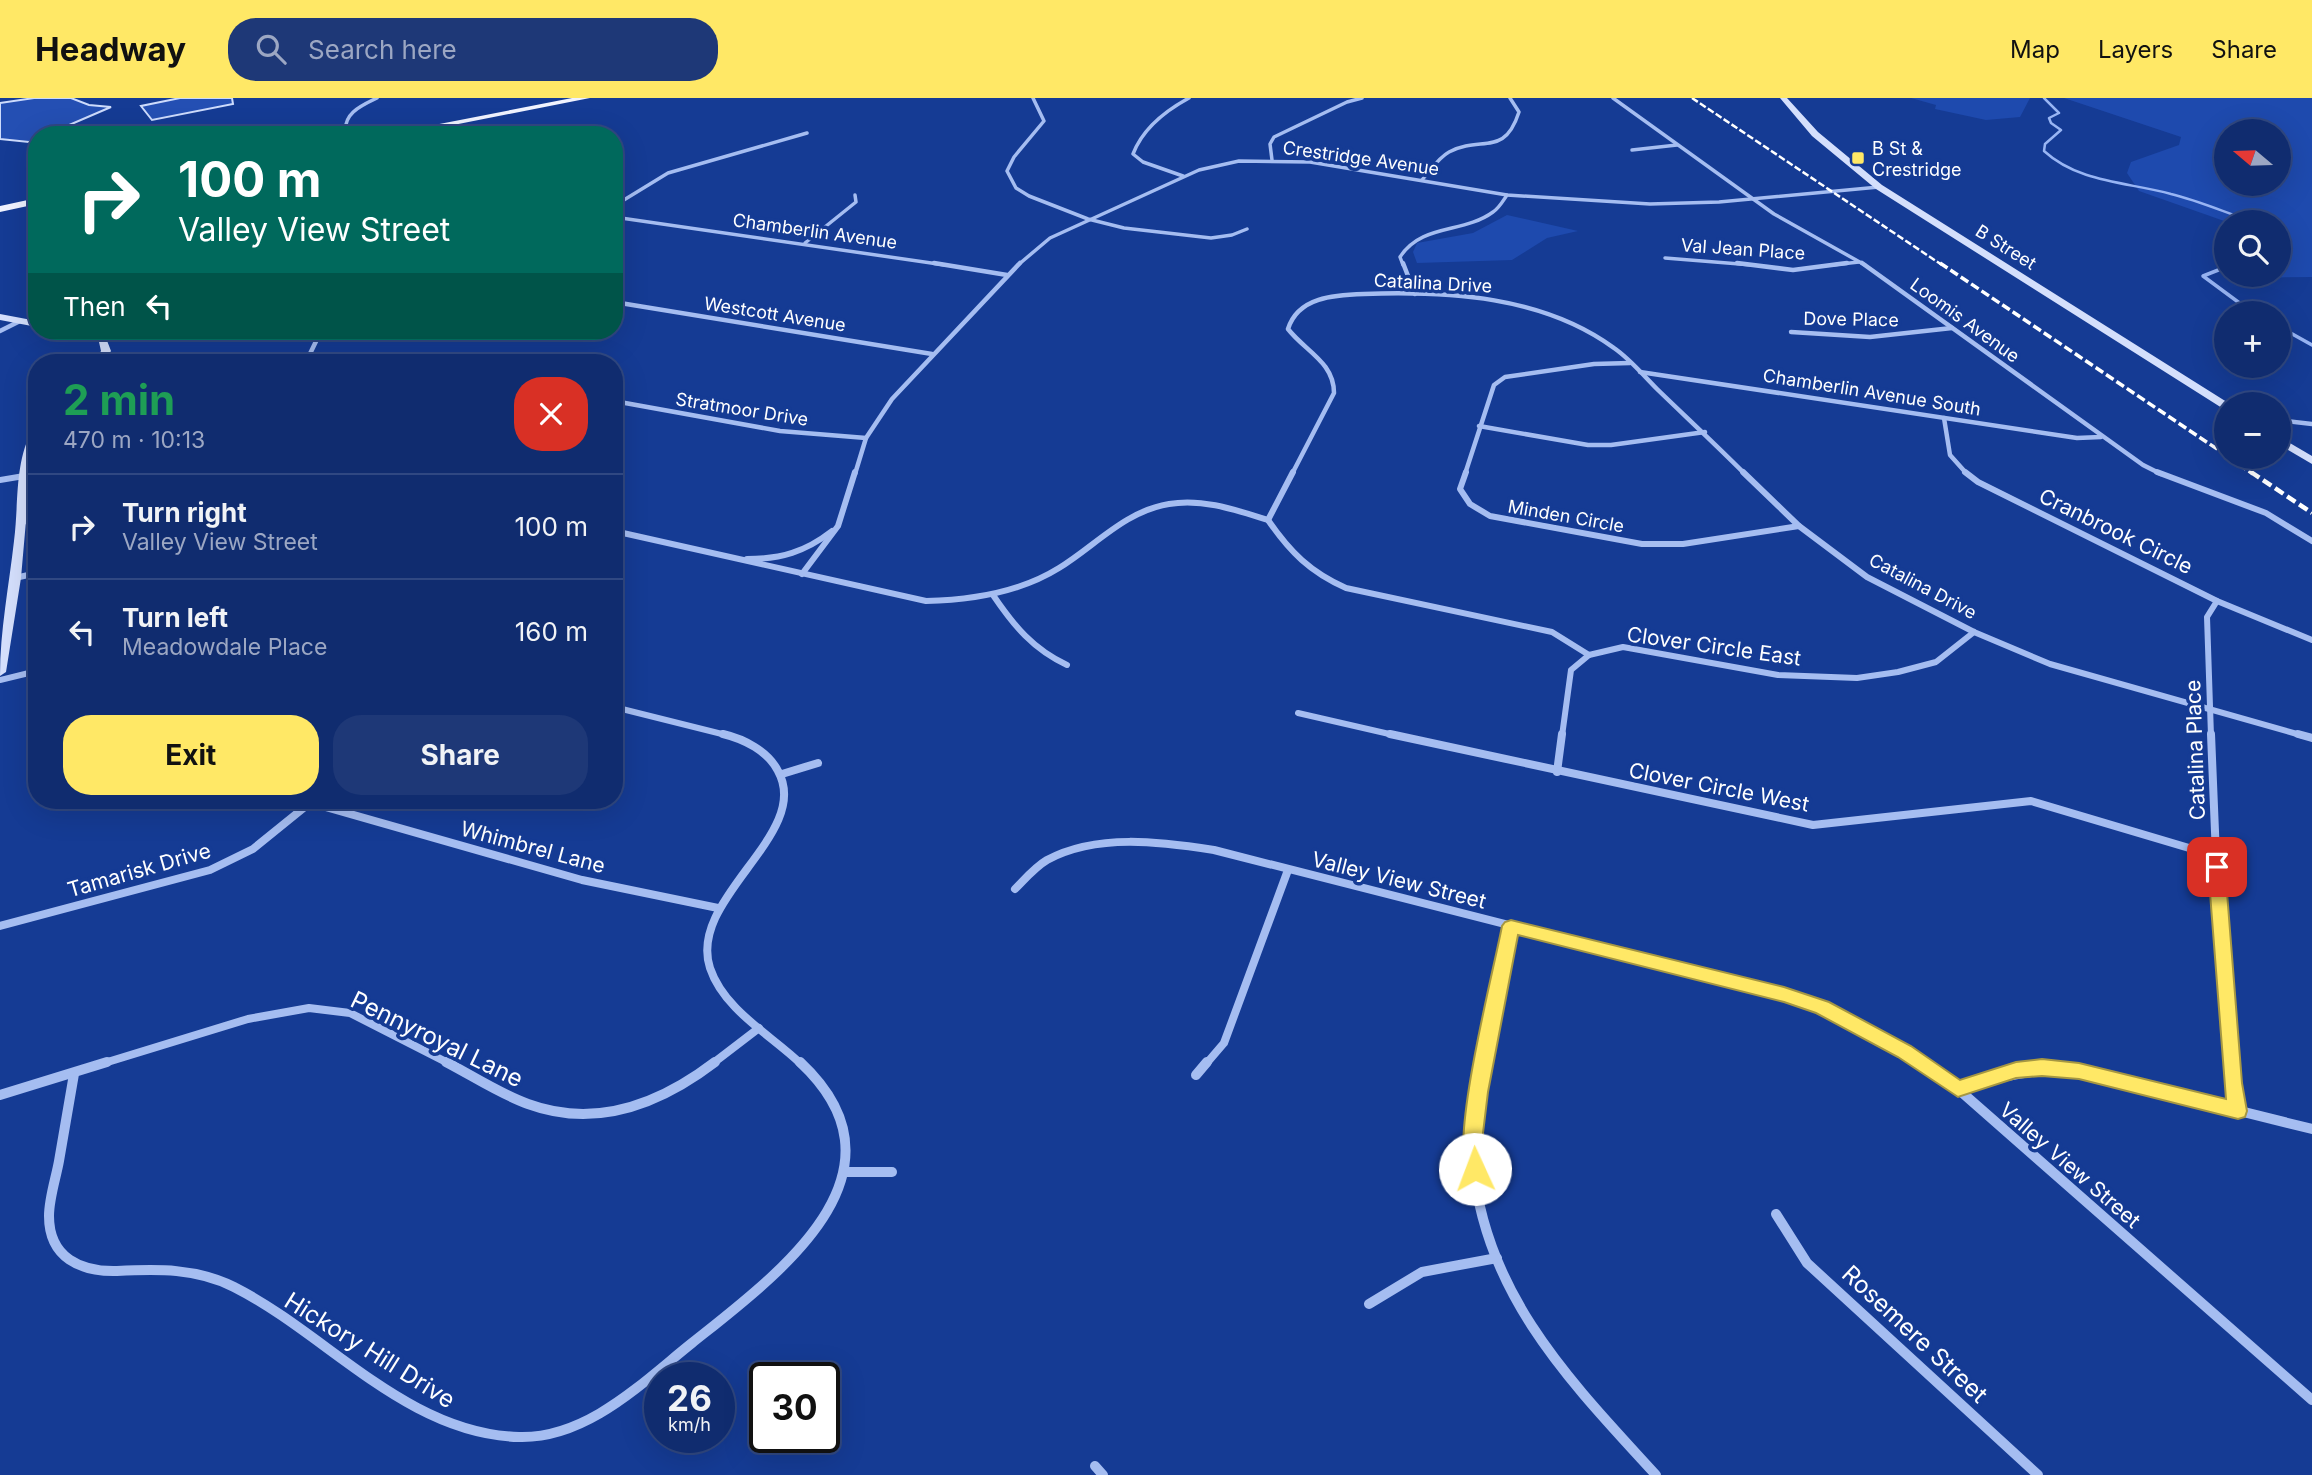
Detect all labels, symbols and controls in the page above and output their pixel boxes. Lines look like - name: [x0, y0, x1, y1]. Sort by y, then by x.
- search box: [228, 18, 718, 81]
- text: Headway: [35, 29, 186, 69]
- icon: search: [252, 30, 290, 68]
- text: Search here: [308, 34, 457, 65]
- text: Map: [2010, 35, 2060, 64]
- text: Layers: [2098, 35, 2173, 64]
- text: Share: [2211, 35, 2277, 64]
- north arrow: [2214, 119, 2291, 196]
- map controls: [2214, 119, 2291, 469]
- street label: Crestridge Avenue: [1281, 137, 1441, 179]
- place label: B St & Crestridge: [1872, 138, 1961, 180]
- text: 100 m: [178, 150, 322, 209]
- marker: B St & Crestridge: [1850, 150, 1866, 166]
- icon: right: [63, 154, 154, 245]
- street label: Chamberlin Avenue: [731, 209, 899, 253]
- text: Valley View Street: [178, 210, 450, 249]
- button: search: [2214, 210, 2291, 287]
- street label: B Street: [1972, 220, 2040, 274]
- street label: Val Jean Place: [1680, 234, 1806, 264]
- street label: Catalina Drive: [1373, 269, 1493, 297]
- street label: Loomis Avenue: [1906, 273, 2024, 367]
- icon: left: [140, 287, 178, 325]
- text: Then: [63, 291, 126, 322]
- street label: Westcott Avenue: [703, 292, 847, 336]
- button: +: [2214, 301, 2291, 378]
- street label: Dove Place: [1803, 308, 1899, 330]
- street label: Chamberlin Avenue South: [1761, 364, 1983, 420]
- text: 2 min: [63, 374, 175, 425]
- button: close: [514, 377, 588, 451]
- street label: Stratmoor Drive: [674, 388, 810, 430]
- button: −: [2214, 392, 2291, 469]
- text: 470 m · 10:13: [63, 426, 205, 454]
- street label: Cranbrook Circle: [2035, 483, 2197, 579]
- street label: Minden Circle: [1506, 495, 1626, 537]
- text: Turn right: [122, 497, 247, 528]
- icon: right: [63, 508, 101, 546]
- text: 100 m: [515, 511, 588, 542]
- text: Valley View Street: [122, 528, 318, 556]
- street label: Catalina Drive: [1866, 549, 1980, 623]
- text: Turn left: [122, 602, 228, 633]
- icon: left: [63, 613, 101, 651]
- text: 160 m: [515, 616, 588, 647]
- street label: Clover Circle East: [1625, 621, 1803, 671]
- text: Meadowdale Place: [122, 633, 327, 661]
- street label: Catalina Place: [2180, 679, 2210, 821]
- button: Exit: [63, 715, 319, 795]
- button: Share: [333, 715, 588, 795]
- street label: Clover Circle West: [1627, 757, 1811, 817]
- street label: Whimbrel Lane: [458, 816, 608, 878]
- pin: [2187, 837, 2247, 897]
- street label: Tamarisk Drive: [64, 838, 214, 902]
- street label: Valley View Street: [1309, 846, 1489, 914]
- icon: arrive: [2198, 848, 2236, 886]
- street label: Pennyroyal Lane: [346, 985, 528, 1093]
- street label: Valley View Street: [1994, 1097, 2146, 1233]
- position arrow: [1438, 1132, 1512, 1206]
- street label: Rosemere Street: [1836, 1259, 1994, 1409]
- street label: Hickory Hill Drive: [279, 1286, 461, 1414]
- speed limit sign: 30: [749, 1362, 840, 1453]
- text: 26: [667, 1377, 712, 1419]
- text: km/h: [668, 1414, 711, 1435]

